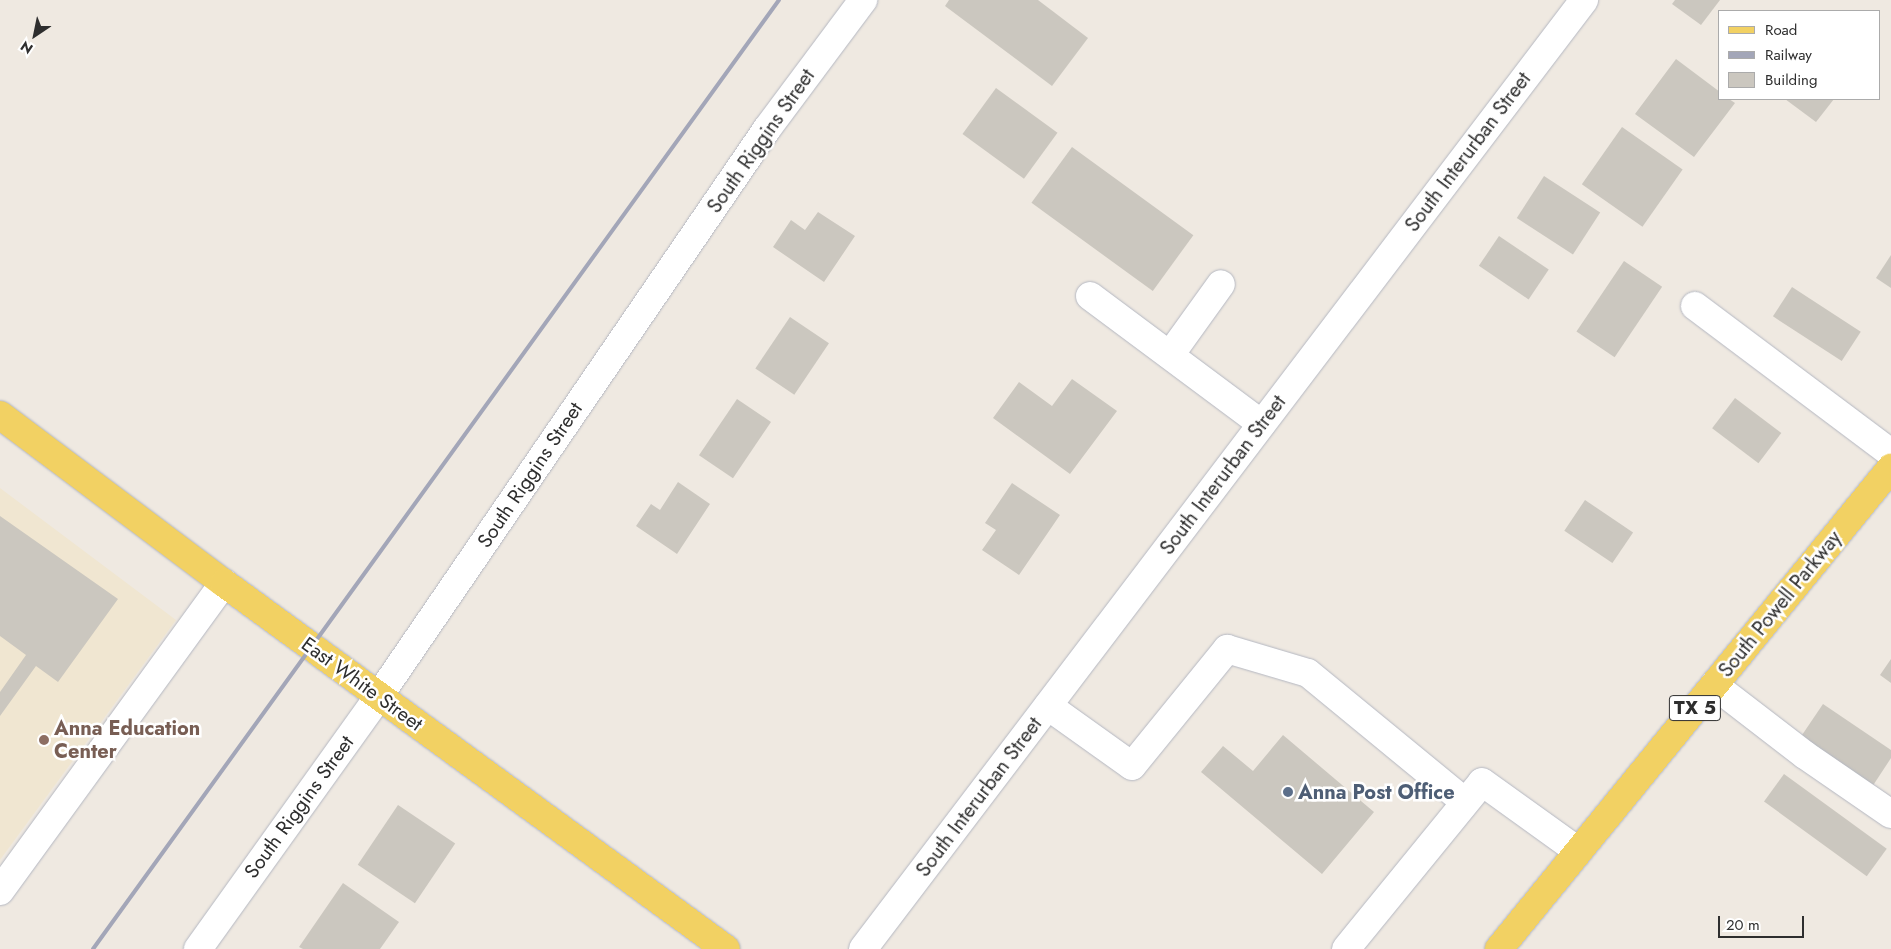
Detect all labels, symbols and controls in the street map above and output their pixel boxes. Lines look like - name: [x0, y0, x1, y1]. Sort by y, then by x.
- north arrow: [10, 10, 60, 60]
- legend: [1718, 10, 1881, 100]
- text: Road: [1765, 19, 1797, 41]
- text: N: [16, 36, 37, 59]
- text: Railway: [1765, 44, 1812, 66]
- street label: South Riggins Street: [702, 64, 820, 218]
- street label: South Interurban Street: [1400, 67, 1536, 237]
- text: Building: [1765, 69, 1817, 91]
- street label: South Interurban Street: [1155, 390, 1291, 560]
- street label: South Riggins Street: [472, 398, 588, 552]
- street label: South Powell Parkway: [1714, 526, 1846, 682]
- street label: East White Street: [297, 632, 427, 736]
- road number: TX 5: [1669, 691, 1721, 724]
- street label: South Interurban Street: [911, 712, 1047, 882]
- place label: Anna Education Center: [54, 716, 200, 763]
- street label: South Riggins Street: [239, 731, 359, 883]
- marker: Anna Education Center: [38, 734, 50, 746]
- place label: Anna Post Office: [1298, 780, 1455, 804]
- marker: Anna Post Office: [1282, 786, 1294, 798]
- scale bar: [1721, 906, 1807, 938]
- text: 20 m: [1726, 914, 1760, 936]

